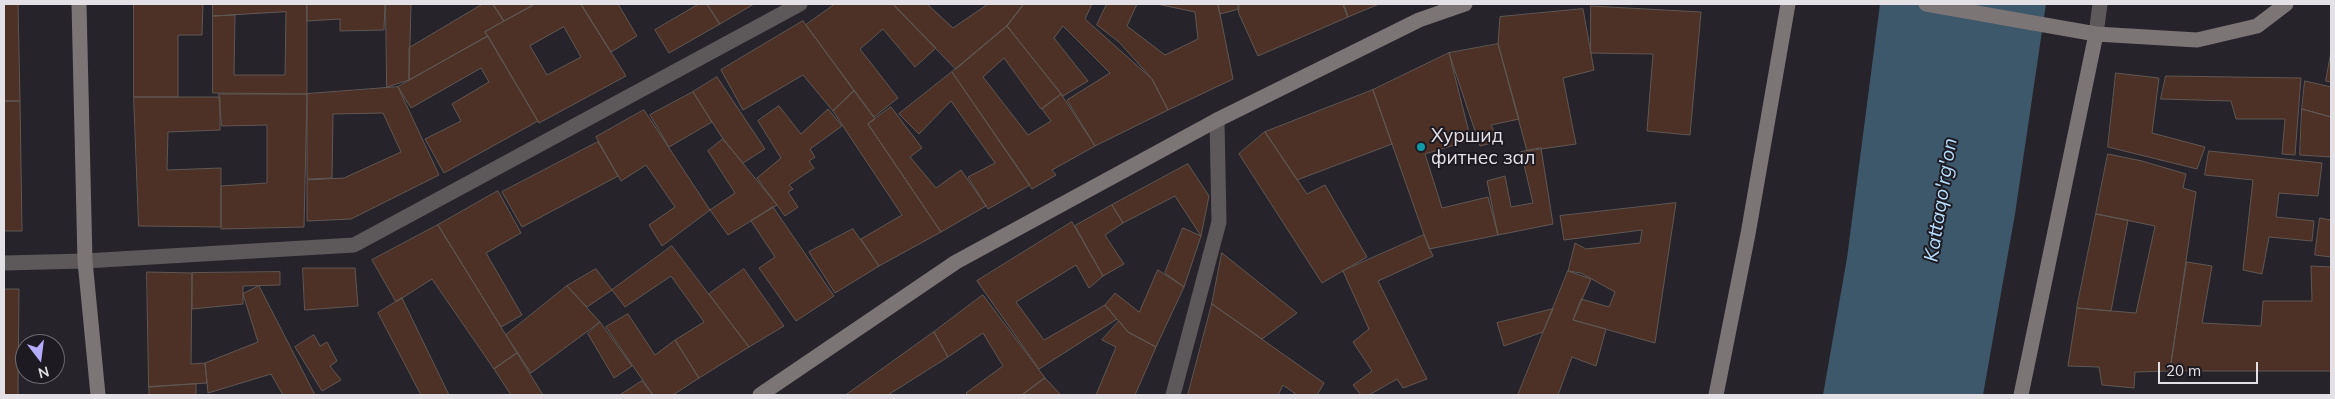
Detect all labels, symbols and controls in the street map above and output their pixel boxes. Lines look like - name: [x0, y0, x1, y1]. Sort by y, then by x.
- place label: Хуршид фитнес зал: [1431, 125, 1535, 169]
- water label: Kattaqo'rg'on: [1919, 136, 1963, 264]
- marker: Хуршид фитнес зал: [1415, 141, 1427, 153]
- north arrow: [15, 334, 65, 384]
- scale bar: [2160, 352, 2260, 384]
- text: 20 m: [2166, 361, 2201, 380]
- text: N: [36, 362, 51, 383]

